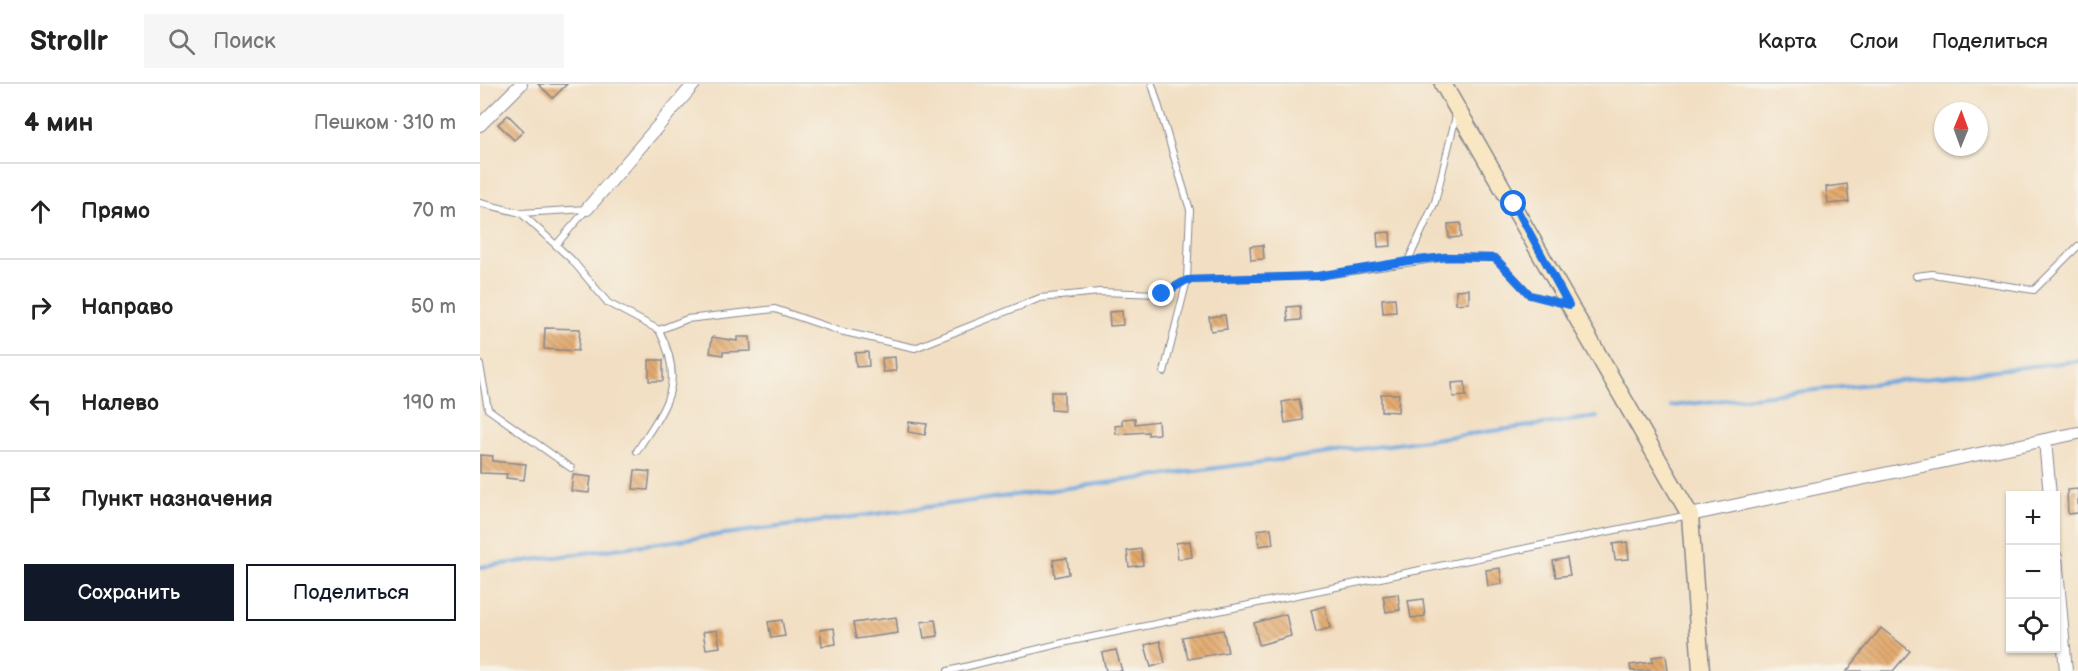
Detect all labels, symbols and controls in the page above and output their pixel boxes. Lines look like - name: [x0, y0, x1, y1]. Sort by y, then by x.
- search box: [144, 14, 564, 68]
- text: Strollr: [30, 25, 108, 58]
- icon: search: [165, 25, 198, 58]
- text: Поиск: [213, 28, 276, 55]
- text: Карта: [1758, 29, 1817, 54]
- text: Слои: [1850, 29, 1899, 54]
- text: Поделиться: [1932, 29, 2048, 54]
- north arrow: [1934, 102, 1988, 156]
- text: 4 мин: [24, 108, 93, 139]
- text: Пешком · 310 m: [314, 111, 456, 135]
- route start: [1500, 190, 1526, 216]
- icon: ahead: [24, 195, 57, 228]
- text: Прямо: [81, 198, 150, 225]
- text: 70 m: [412, 199, 456, 223]
- route end: [1148, 280, 1174, 306]
- icon: right: [24, 291, 57, 324]
- text: Направо: [81, 294, 173, 321]
- text: 50 m: [411, 295, 456, 319]
- icon: left: [24, 387, 57, 420]
- text: Налево: [81, 390, 159, 417]
- text: 190 m: [403, 391, 456, 415]
- icon: arrive: [24, 483, 57, 516]
- text: Пункт назначения: [81, 486, 273, 513]
- map controls: [2006, 491, 2060, 653]
- button: +: [2006, 491, 2060, 545]
- button: −: [2006, 545, 2060, 599]
- button: Сохранить: [24, 564, 234, 621]
- button: Поделиться: [246, 564, 456, 621]
- button: locate: [2006, 599, 2060, 653]

